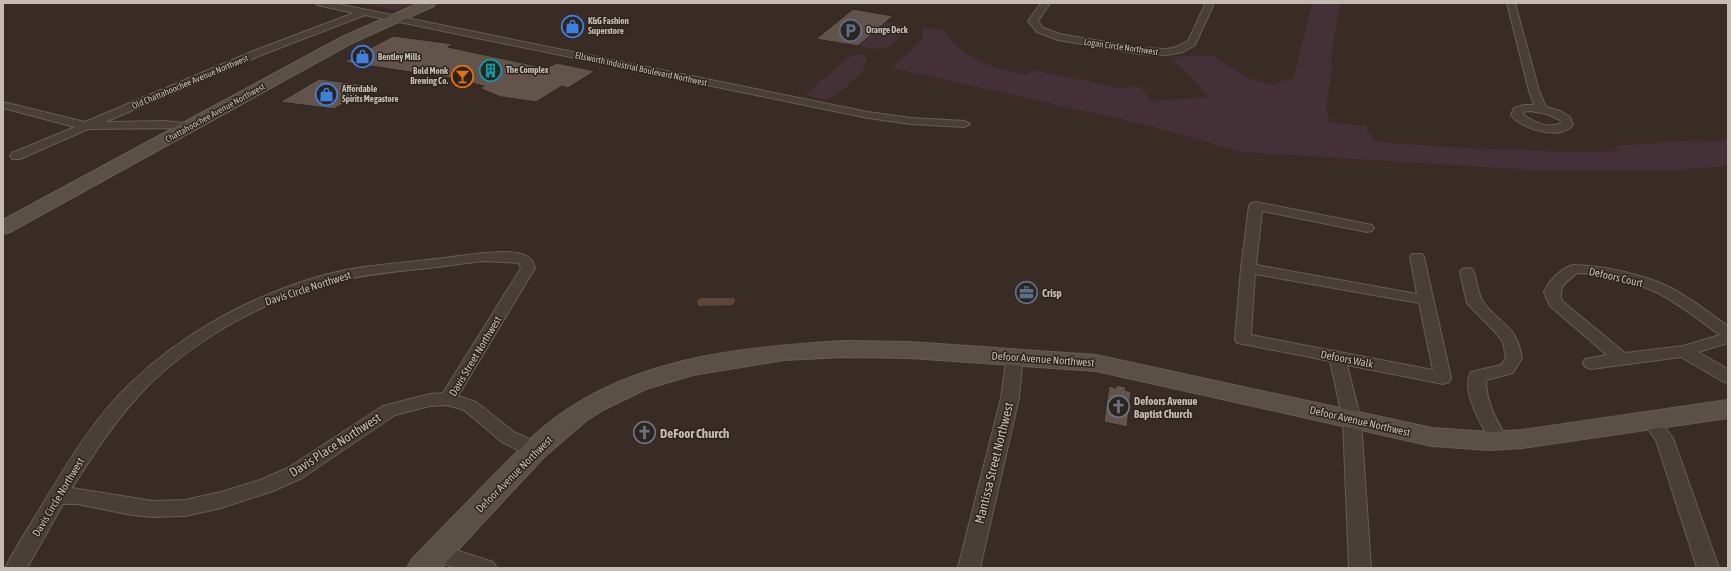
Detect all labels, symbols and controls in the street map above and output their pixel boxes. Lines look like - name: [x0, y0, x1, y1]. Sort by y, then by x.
- shop icon: K&G Fashion Superstore: [559, 13, 585, 39]
- place label: K&G Fashion Superstore: [588, 16, 630, 36]
- parking icon: Orange Deck: [838, 17, 864, 43]
- place label: Orange Deck: [866, 25, 909, 35]
- street label: Logan Circle Northwest: [1083, 37, 1159, 57]
- shop icon: Bentley Mills: [349, 44, 375, 70]
- street label: Ellsworth Industrial Boulevard Northwest: [574, 50, 708, 88]
- place label: Bentley Mills: [378, 52, 421, 62]
- street label: Old Chattahoochee Avenue Northwest: [130, 53, 250, 111]
- building icon: The Complex: [478, 57, 504, 83]
- bar icon: Bold Monk Brewing Co.: [450, 63, 476, 89]
- place label: The Complex: [506, 65, 549, 75]
- place label: Bold Monk Brewing Co.: [410, 66, 449, 86]
- street label: Chattahoochee Avenue Northwest: [164, 81, 267, 145]
- shop icon: Affordable Spirits Megastore: [313, 81, 339, 107]
- place label: Affordable Spirits Megastore: [341, 84, 399, 104]
- street label: Defoors Court: [1588, 265, 1644, 289]
- street label: Davis Circle Northwest: [264, 268, 352, 308]
- office icon: Crisp: [1013, 280, 1039, 306]
- place label: Crisp: [1042, 287, 1062, 299]
- street label: Davis Street Northwest: [446, 314, 504, 398]
- street label: Defoors Walk: [1320, 348, 1375, 370]
- street label: Defoor Avenue Northwest: [991, 349, 1095, 369]
- church icon: Defoors Avenue Baptist Church: [1105, 394, 1131, 420]
- place label: Defoors Avenue Baptist Church: [1134, 395, 1198, 420]
- street label: Mantissa Street Northwest: [972, 401, 1016, 525]
- street label: Defoor Avenue Northwest: [1308, 404, 1412, 438]
- street label: Davis Place Northwest: [287, 410, 384, 480]
- church icon: DeFoor Church: [632, 420, 658, 446]
- place label: DeFoor Church: [660, 426, 729, 441]
- street label: Defoor Avenue Northwest: [473, 433, 555, 515]
- street label: Davis Circle Northwest: [30, 455, 86, 539]

